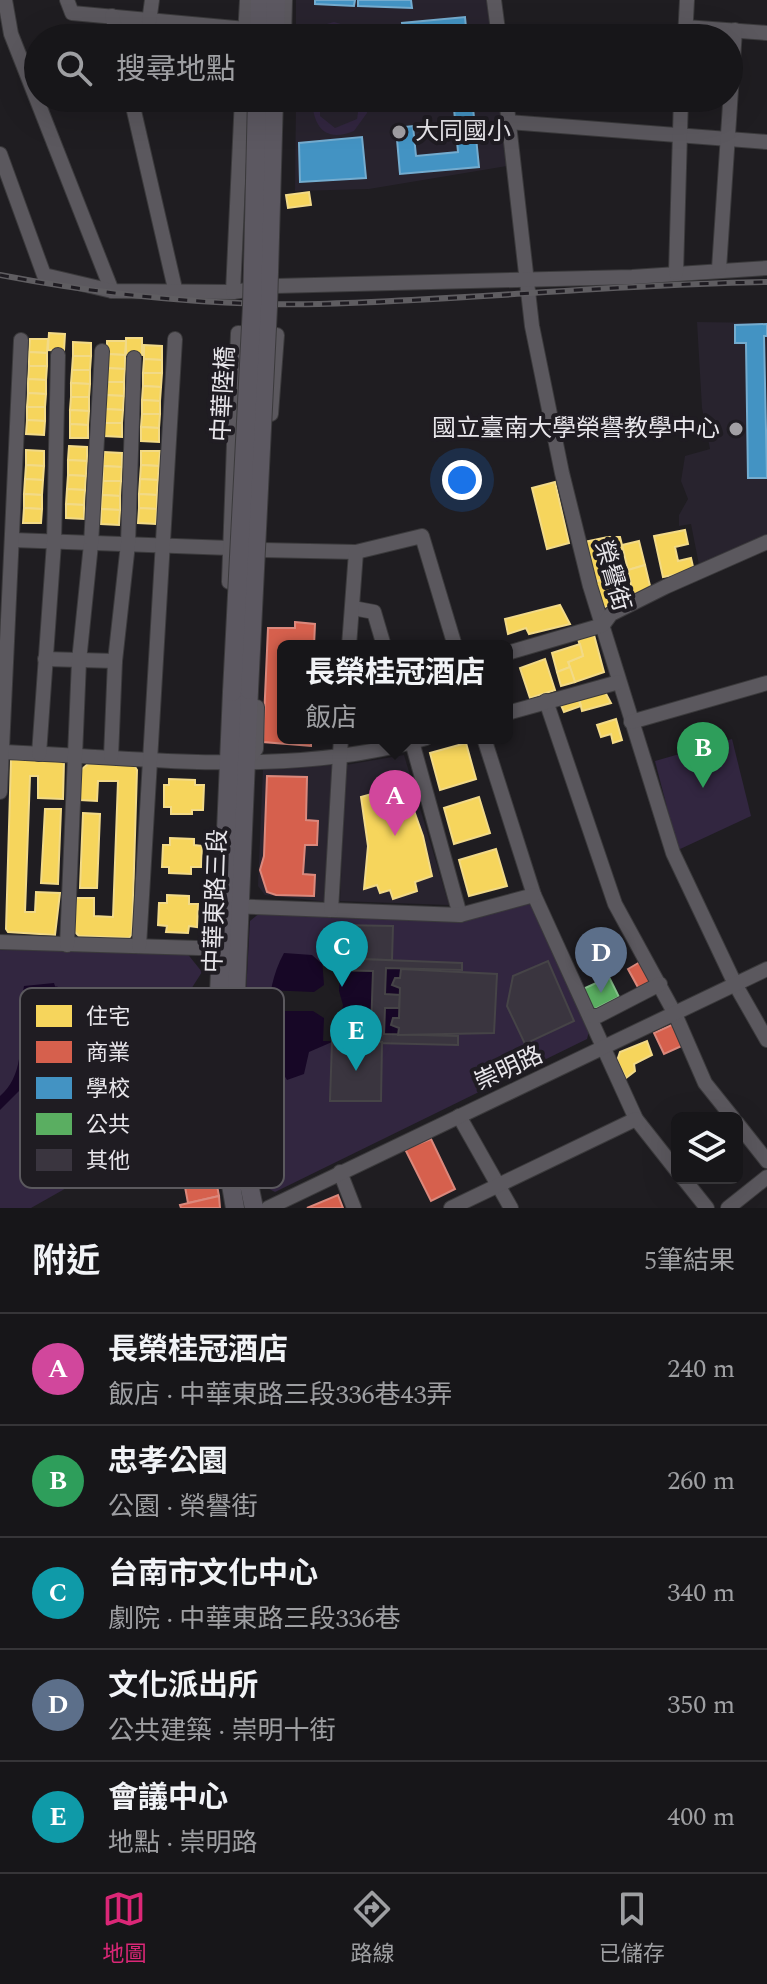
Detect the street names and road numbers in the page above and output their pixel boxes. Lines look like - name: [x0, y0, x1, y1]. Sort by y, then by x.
- street label: 中華陸橋: [204, 345, 244, 443]
- street label: 榮譽街: [585, 536, 639, 616]
- street label: 中華東路三段: [195, 828, 237, 974]
- street label: 崇明路: [469, 1037, 549, 1101]

